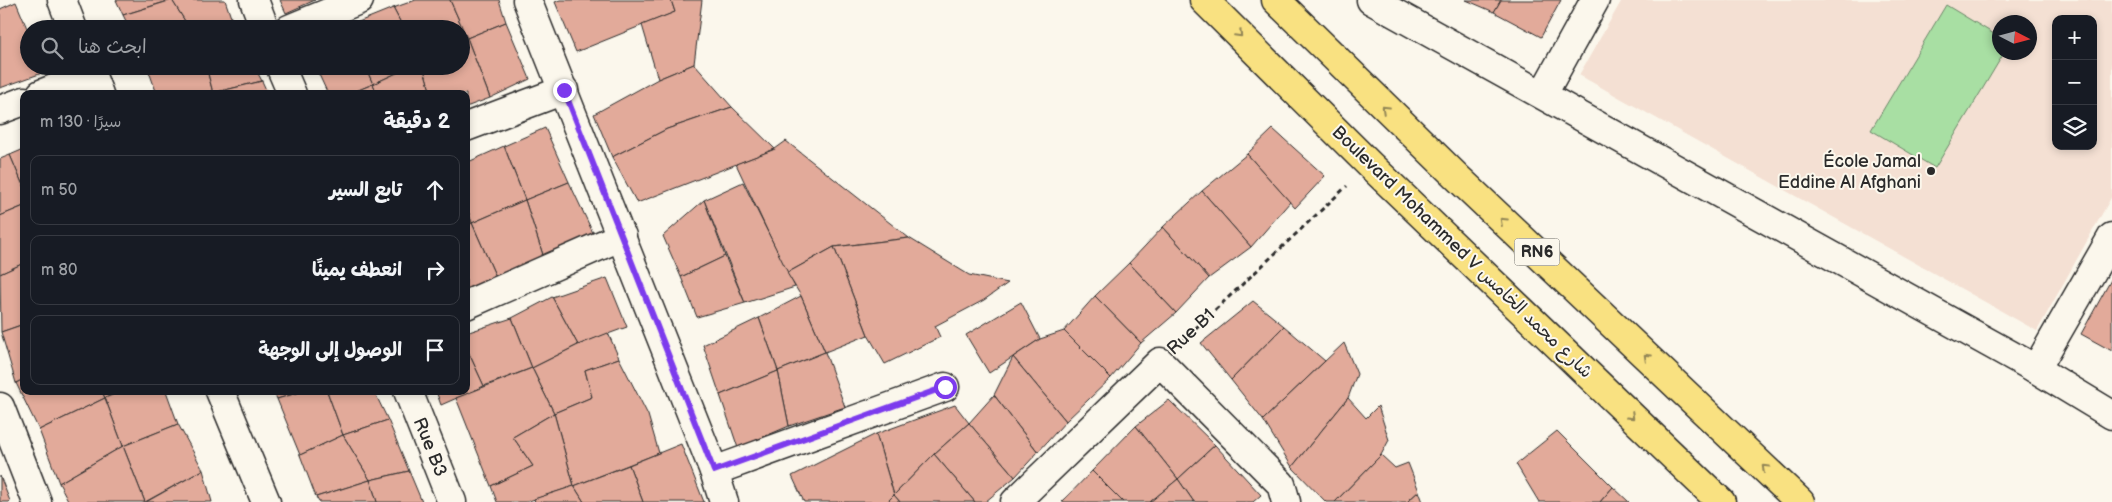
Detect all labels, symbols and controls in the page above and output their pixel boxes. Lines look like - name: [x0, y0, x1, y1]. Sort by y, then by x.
- north arrow: [1992, 15, 2037, 60]
- map controls: [2052, 15, 2097, 150]
- button: +: [2052, 15, 2097, 60]
- search box: [20, 20, 470, 75]
- one-way arrow: [1233, 29, 1242, 38]
- icon: search: [38, 34, 66, 62]
- text: ابحث هنا: [78, 36, 147, 59]
- button: −: [2052, 60, 2097, 105]
- route end: [553, 79, 576, 102]
- button: layers: [2052, 105, 2097, 150]
- one-way arrow: [1382, 106, 1391, 115]
- text: 2 دقيقة: [383, 109, 450, 134]
- text: سيرًا · 130 m: [40, 113, 121, 132]
- street label: Boulevard Mohammed V شارع محمد الخامس: [1327, 122, 1597, 383]
- place label: École Jamal Eddine Al Afghani: [1778, 149, 1921, 193]
- marker: École Jamal Eddine Al Afghani: [1925, 165, 1937, 177]
- icon: ahead: [421, 176, 449, 204]
- text: تابع السير: [329, 179, 402, 202]
- text: 50 m: [41, 181, 77, 200]
- one-way arrow: [1500, 218, 1509, 227]
- road number: RN6: [1514, 238, 1560, 266]
- icon: right: [421, 256, 449, 284]
- text: انعطف يمينًا: [312, 259, 402, 282]
- text: 80 m: [41, 261, 77, 280]
- street label: Rue B1: [1163, 305, 1219, 359]
- icon: arrive: [421, 336, 449, 364]
- text: الوصول إلى الوجهة: [258, 339, 402, 362]
- one-way arrow: [1643, 354, 1652, 363]
- route start: [934, 376, 957, 399]
- one-way arrow: [1626, 410, 1635, 419]
- street label: Rue B3: [409, 414, 451, 480]
- one-way arrow: [1761, 465, 1770, 474]

